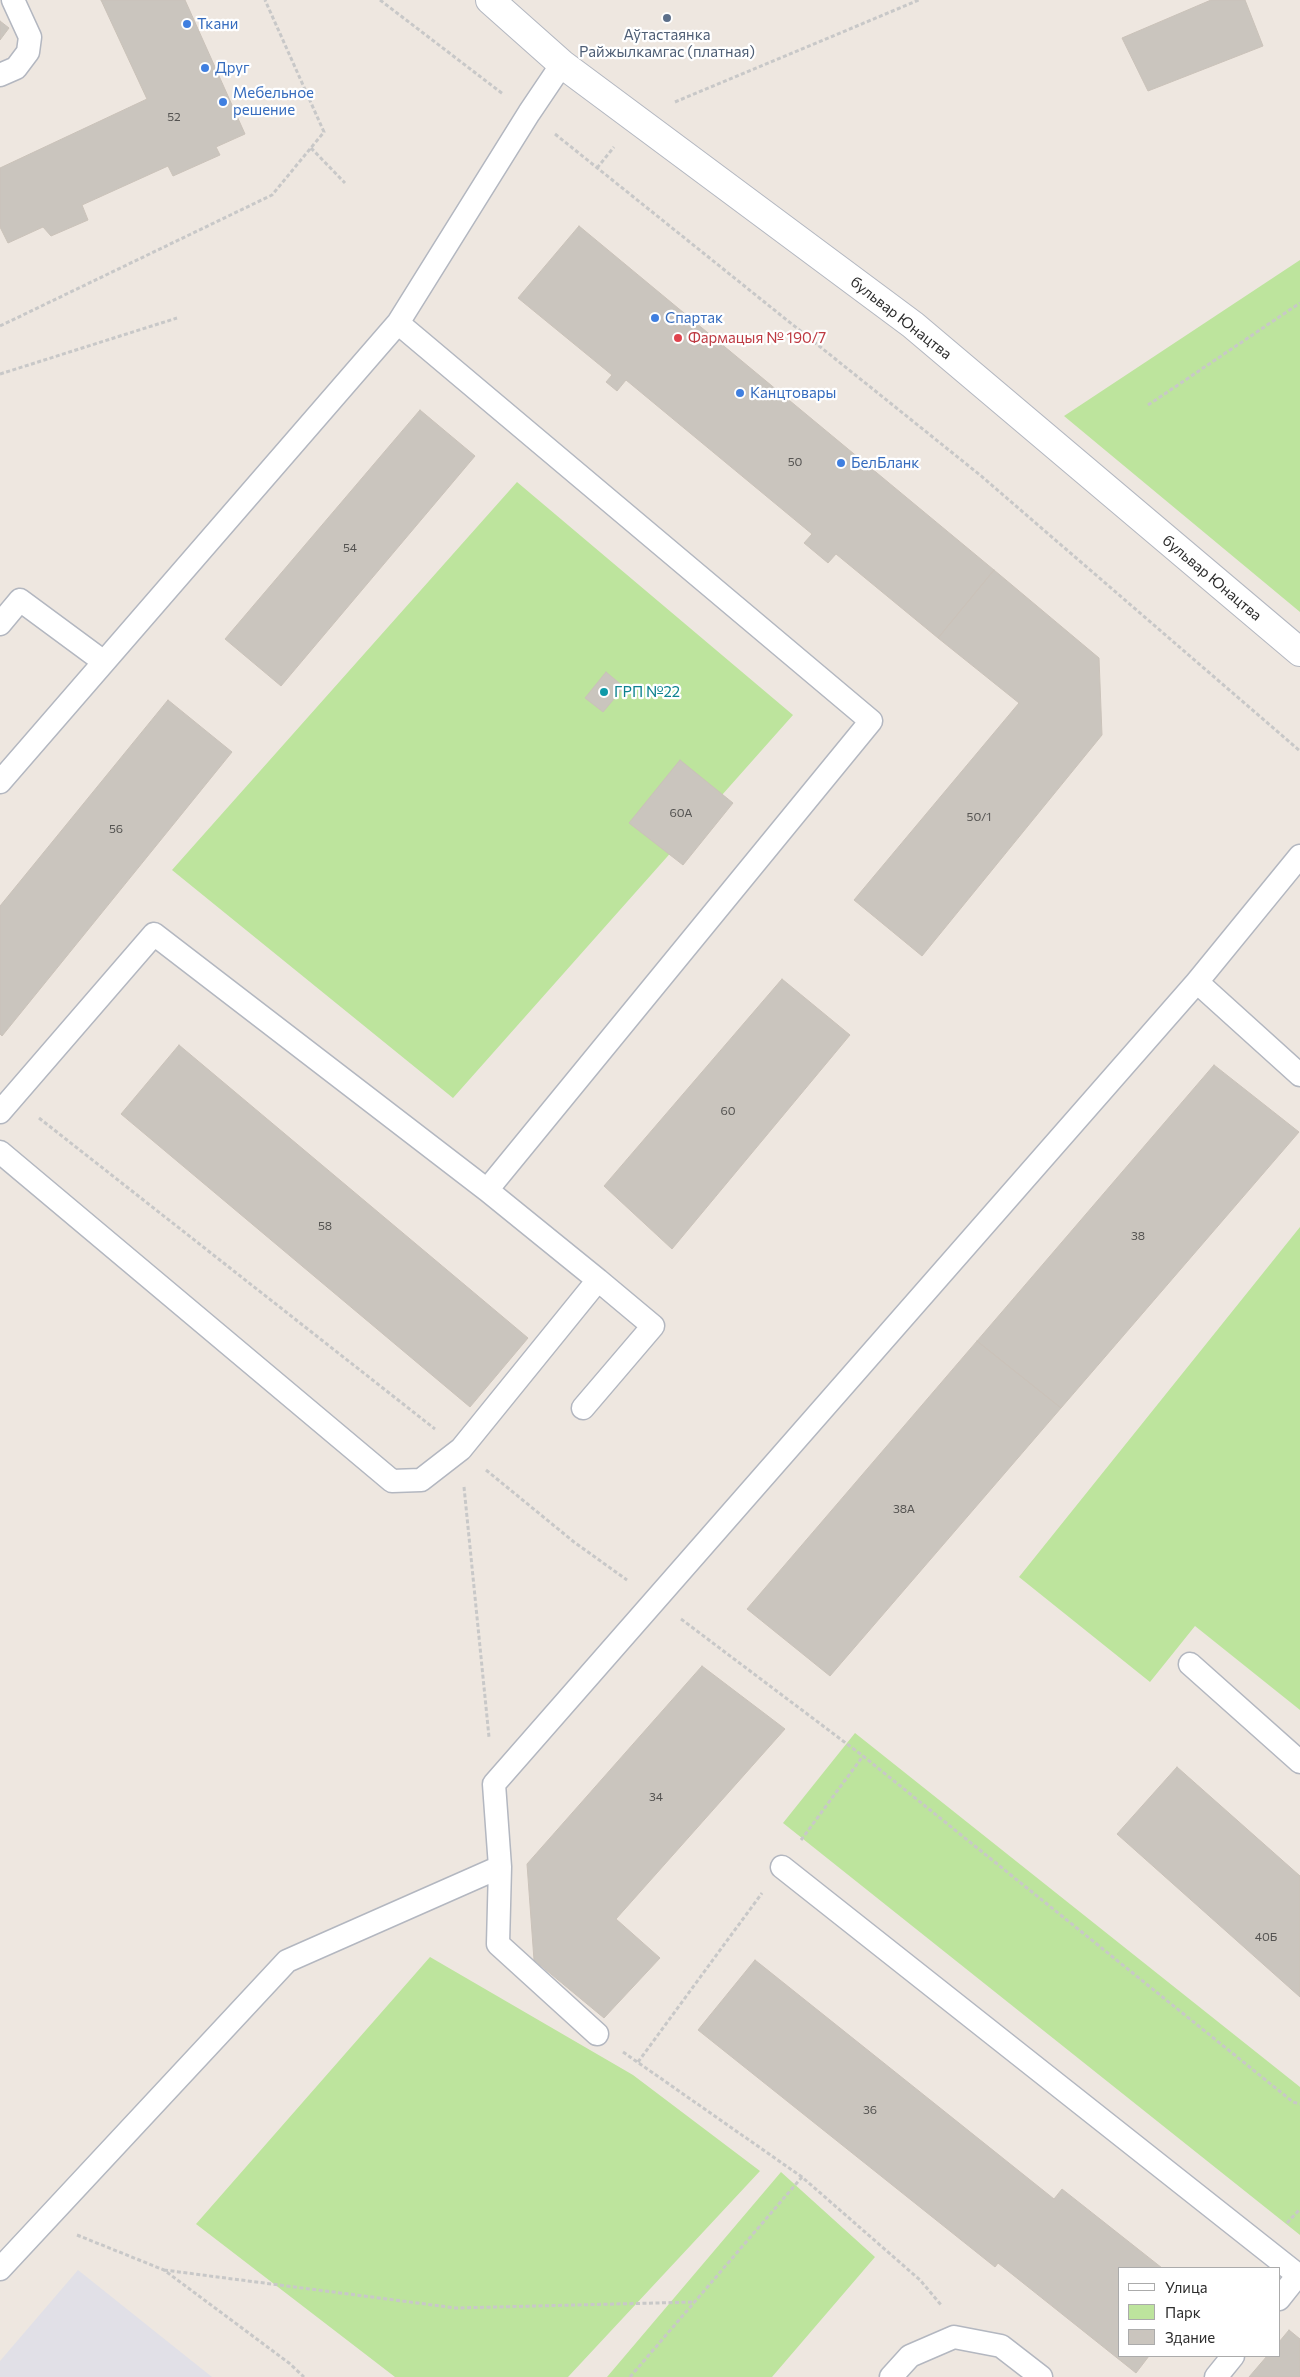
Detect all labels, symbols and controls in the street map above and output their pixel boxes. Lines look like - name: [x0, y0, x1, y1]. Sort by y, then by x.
- marker: Аўтастаянка Райжылкамгас (платная): [661, 12, 673, 24]
- place label: Ткани: [197, 15, 238, 33]
- marker: Ткани: [181, 18, 193, 30]
- place label: Аўтастаянка Райжылкамгас (платная): [579, 26, 755, 61]
- place label: Друг: [215, 59, 250, 77]
- marker: Друг: [199, 62, 211, 74]
- place label: Мебельное решение: [233, 84, 314, 119]
- marker: Мебельное решение: [217, 96, 229, 108]
- house number: 52: [167, 110, 181, 124]
- street label: бульвар Юнацтва: [847, 273, 955, 363]
- place label: Спартак: [665, 309, 723, 327]
- marker: Спартак: [649, 312, 661, 324]
- place label: Фармацыя № 190/7: [688, 329, 826, 347]
- marker: Фармацыя № 190/7: [672, 332, 684, 344]
- place label: Канцтовары: [750, 384, 836, 402]
- marker: Канцтовары: [734, 387, 746, 399]
- place label: БелБланк: [851, 454, 919, 472]
- house number: 50: [788, 455, 802, 469]
- marker: БелБланк: [835, 457, 847, 469]
- street label: бульвар Юнацтва: [1159, 531, 1265, 625]
- house number: 54: [343, 541, 357, 555]
- place label: ГРП №22: [614, 683, 680, 701]
- marker: ГРП №22: [598, 686, 610, 698]
- house number: 60А: [669, 806, 693, 820]
- house number: 50/1: [967, 810, 991, 824]
- house number: 56: [109, 822, 123, 836]
- house number: 60: [720, 1104, 736, 1118]
- house number: 58: [318, 1219, 332, 1233]
- house number: 38: [1131, 1229, 1145, 1243]
- house number: 38А: [893, 1502, 915, 1516]
- house number: 34: [649, 1790, 663, 1804]
- house number: 40Б: [1255, 1930, 1277, 1944]
- house number: 36: [863, 2103, 877, 2117]
- legend: [1118, 2267, 1280, 2357]
- text: Улица: [1165, 2278, 1207, 2296]
- text: Парк: [1165, 2303, 1201, 2321]
- text: Здание: [1165, 2328, 1215, 2346]

